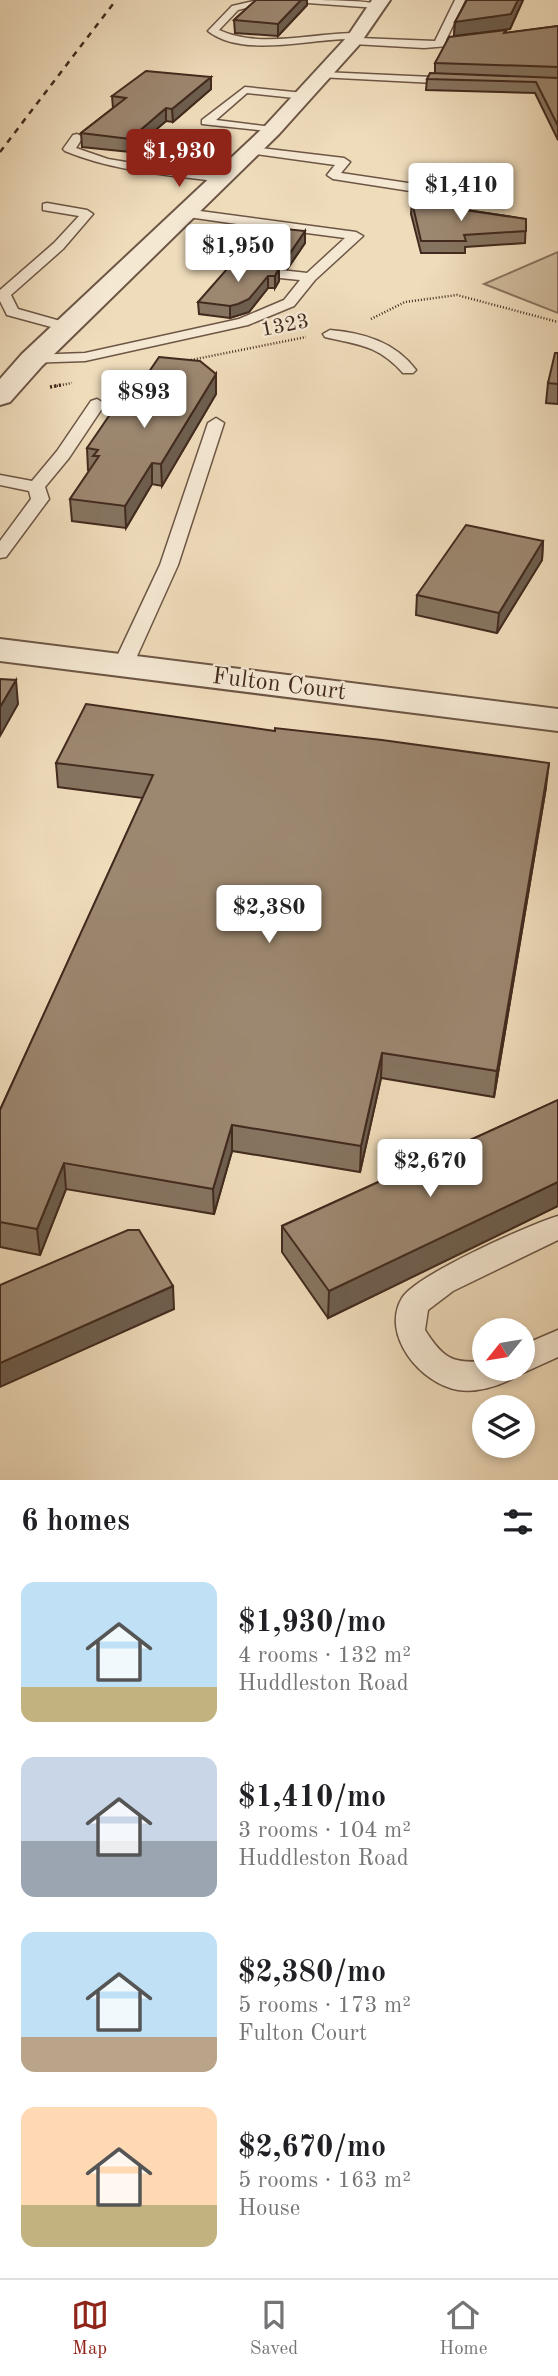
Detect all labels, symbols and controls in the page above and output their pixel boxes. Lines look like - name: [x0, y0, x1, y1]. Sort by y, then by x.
- pin: $1,930: [122, 130, 236, 189]
- text: $1,930: [142, 140, 216, 163]
- pin: $1,410: [404, 164, 518, 223]
- text: $1,410: [424, 174, 498, 197]
- pin: $1,950: [181, 224, 295, 284]
- text: $1,950: [201, 235, 275, 258]
- street label: 1323: [259, 311, 311, 341]
- pin: $893: [103, 370, 185, 430]
- text: $893: [117, 381, 171, 404]
- street label: Fulton Court: [211, 665, 347, 705]
- pin: $2,380: [212, 886, 326, 945]
- text: $2,380: [232, 896, 306, 919]
- pin: $2,670: [373, 1140, 487, 1199]
- text: $2,670: [393, 1150, 467, 1173]
- north arrow: [472, 1318, 536, 1381]
- map controls: [472, 1318, 535, 1458]
- button: layers: [472, 1395, 535, 1458]
- icon: filters: [499, 1503, 537, 1541]
- text: 6 homes: [21, 1507, 130, 1537]
- text: $1,930/mo: [238, 1608, 386, 1638]
- icon: home: [77, 1610, 161, 1694]
- text: 4 rooms · 132 m²: [238, 1644, 411, 1667]
- text: Huddleston Road: [238, 1672, 409, 1695]
- text: $1,410/mo: [238, 1783, 386, 1813]
- icon: home: [77, 1785, 161, 1869]
- text: 3 rooms · 104 m²: [238, 1819, 411, 1842]
- text: Huddleston Road: [238, 1847, 409, 1870]
- text: $2,380/mo: [238, 1958, 386, 1988]
- icon: home: [77, 1960, 161, 2044]
- text: 5 rooms · 173 m²: [238, 1994, 411, 2017]
- text: Fulton Court: [238, 2022, 367, 2045]
- text: $2,670/mo: [238, 2133, 386, 2163]
- icon: home: [77, 2135, 161, 2219]
- text: 5 rooms · 163 m²: [238, 2169, 411, 2192]
- text: House: [238, 2197, 300, 2220]
- tab: Map: [71, 2296, 109, 2361]
- tab: Saved: [250, 2296, 298, 2361]
- tab: Home: [439, 2296, 487, 2361]

